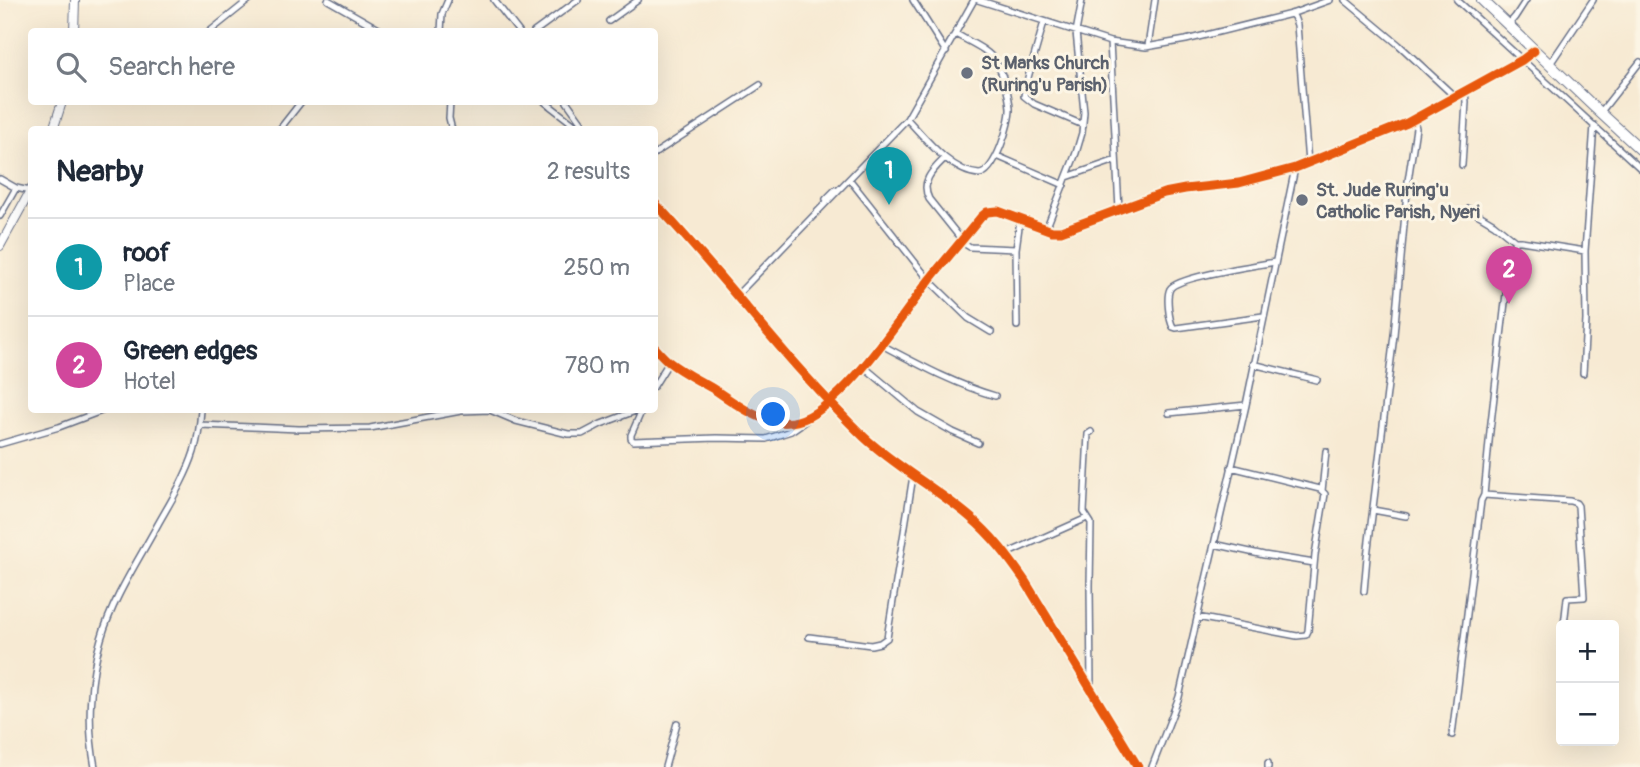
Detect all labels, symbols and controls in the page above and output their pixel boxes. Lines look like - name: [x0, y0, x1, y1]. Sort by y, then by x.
- search box: [28, 28, 658, 105]
- icon: search: [52, 48, 90, 86]
- text: Search here: [108, 51, 235, 83]
- place label: St Marks Church (Ruring'u Parish): [981, 51, 1109, 97]
- marker: St Marks Church (Ruring'u Parish): [959, 65, 975, 81]
- pin: 1: [866, 147, 912, 205]
- text: Nearby: [56, 153, 143, 190]
- text: 2 results: [547, 157, 630, 186]
- place label: St. Jude Ruring'u Catholic Parish, Nyeri: [1316, 178, 1480, 224]
- marker: St. Jude Ruring'u Catholic Parish, Nyeri: [1294, 192, 1310, 208]
- text: roof: [123, 237, 170, 269]
- pin: 2: [1486, 246, 1532, 304]
- text: 1: [75, 253, 84, 282]
- text: 250 m: [564, 253, 630, 282]
- text: Place: [123, 269, 175, 298]
- text: Green edges: [123, 335, 257, 367]
- text: 2: [73, 351, 85, 380]
- text: 780 m: [565, 351, 630, 380]
- text: Hotel: [123, 367, 176, 396]
- your location: [756, 397, 790, 431]
- map controls: [1556, 620, 1619, 746]
- button: +: [1556, 620, 1619, 683]
- button: −: [1556, 683, 1619, 746]

